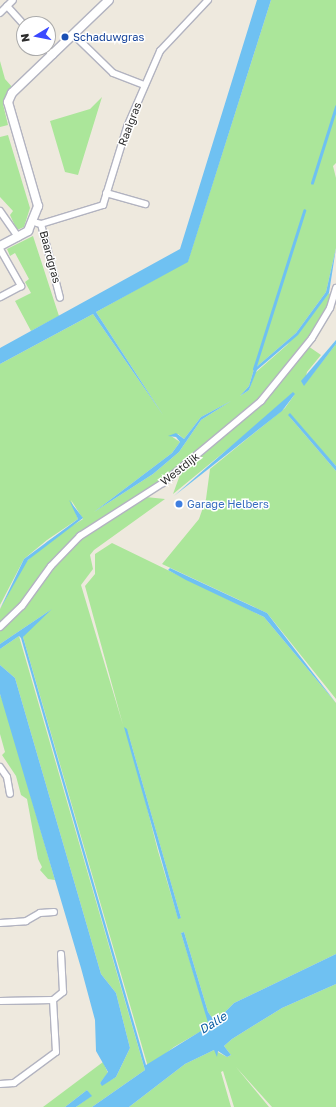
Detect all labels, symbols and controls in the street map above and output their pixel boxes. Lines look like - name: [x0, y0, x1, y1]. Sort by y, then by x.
- north arrow: [16, 16, 56, 56]
- place label: Schaduwgras: [73, 30, 144, 44]
- marker: Schaduwgras: [60, 32, 70, 42]
- text: N: [18, 33, 32, 43]
- street label: Raaigras: [116, 100, 144, 148]
- street label: Baardgras: [37, 229, 63, 285]
- street label: Westdijk: [158, 450, 202, 488]
- place label: Garage Helbers: [187, 497, 269, 511]
- marker: Garage Helbers: [174, 499, 184, 509]
- water label: Dalle: [197, 1009, 229, 1037]

